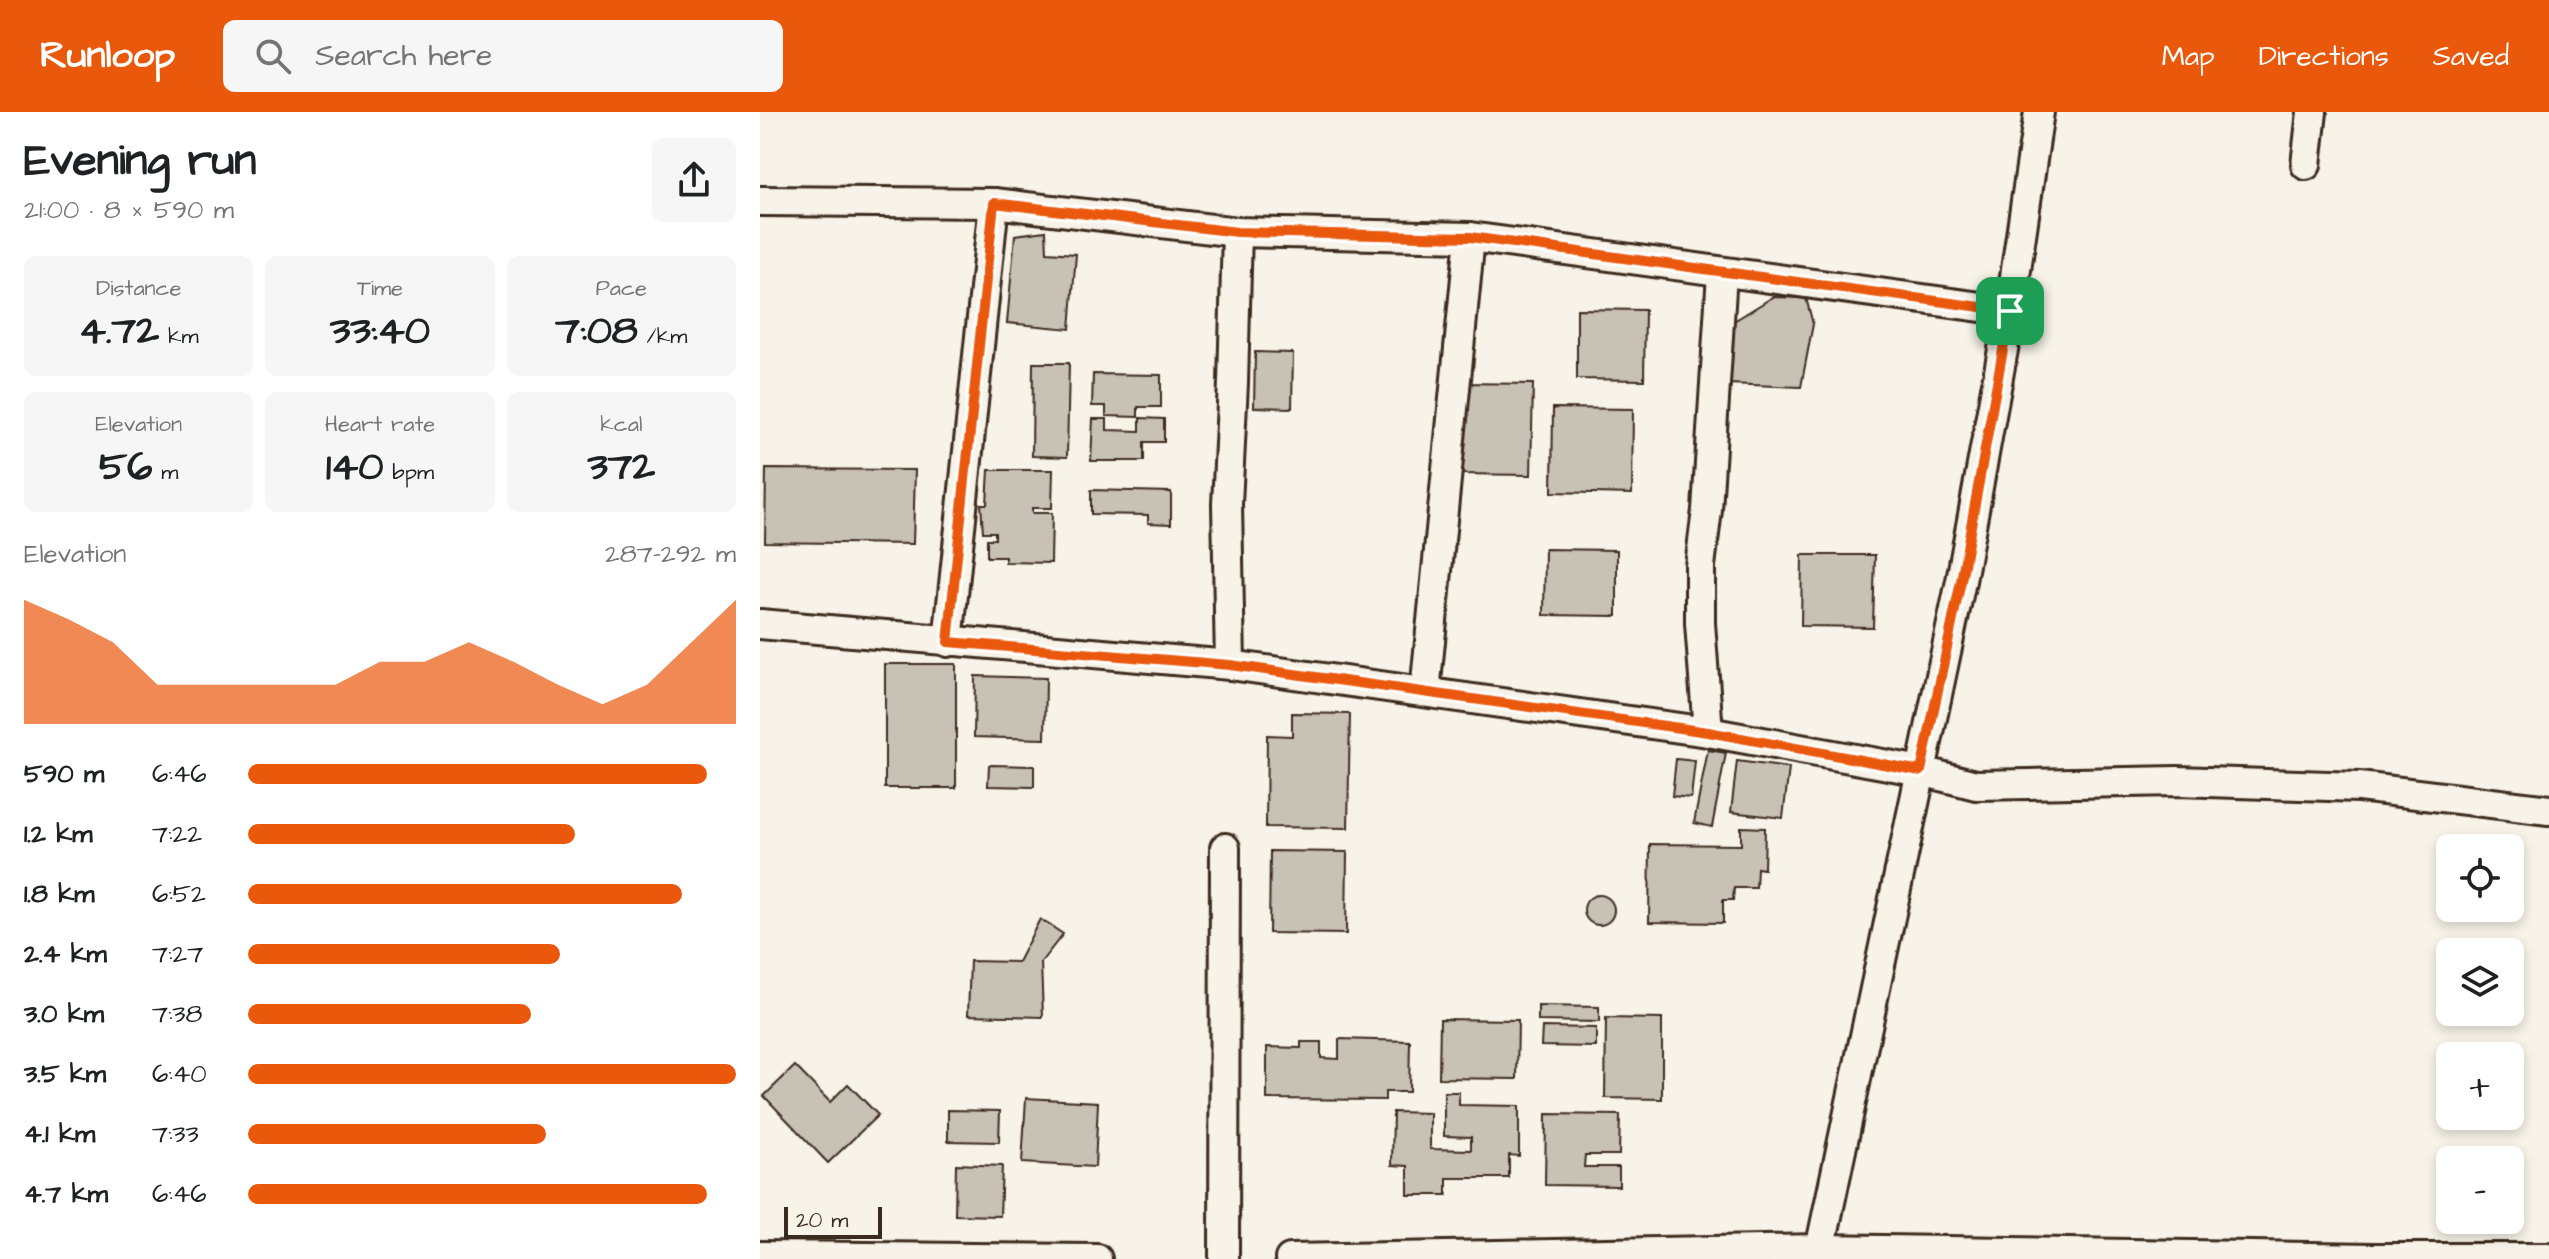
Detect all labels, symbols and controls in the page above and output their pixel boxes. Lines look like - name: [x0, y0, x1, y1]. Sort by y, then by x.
- search box: [223, 20, 783, 92]
- text: Runloop: [40, 30, 175, 82]
- icon: search: [251, 34, 295, 78]
- text: Search here: [315, 35, 492, 77]
- text: Map: [2162, 37, 2215, 76]
- text: Directions: [2259, 37, 2389, 76]
- text: Saved: [2433, 37, 2509, 76]
- text: Evening run: [24, 131, 256, 192]
- button: share: [652, 138, 736, 222]
- text: 21:00 · 8 × 590 m: [24, 192, 234, 228]
- text: Distance: [96, 273, 181, 304]
- text: Time: [357, 273, 403, 304]
- text: Pace: [596, 273, 647, 304]
- pin: [1976, 277, 2044, 345]
- icon: arrive: [1988, 289, 2032, 333]
- text: 4.72: [79, 304, 159, 359]
- text: 33:40: [330, 304, 430, 359]
- text: 7:08: [555, 304, 638, 359]
- text: km: [159, 321, 199, 352]
- text: /km: [638, 321, 687, 352]
- text: Elevation: [95, 409, 182, 440]
- text: Heart rate: [325, 409, 435, 440]
- text: kcal: [600, 409, 642, 440]
- text: 56: [99, 440, 152, 495]
- text: 140: [326, 440, 384, 495]
- text: 372: [587, 440, 655, 495]
- text: m: [152, 457, 178, 488]
- text: bpm: [384, 457, 434, 488]
- text: Elevation: [24, 536, 126, 572]
- text: 287–292 m: [605, 536, 736, 572]
- text: 590 m: [24, 756, 104, 792]
- text: 6:46: [152, 756, 207, 792]
- text: 1.2 km: [24, 816, 92, 852]
- text: 7:22: [152, 816, 202, 852]
- map controls: [2436, 834, 2524, 1234]
- button: locate: [2436, 834, 2524, 922]
- text: 1.8 km: [24, 876, 94, 912]
- text: 6:52: [152, 876, 206, 912]
- text: 2.4 km: [24, 936, 107, 972]
- text: 7:27: [152, 936, 203, 972]
- button: layers: [2436, 938, 2524, 1026]
- text: 3.0 km: [24, 996, 104, 1032]
- text: 7:38: [152, 996, 202, 1032]
- button: +: [2436, 1042, 2524, 1130]
- text: 3.5 km: [24, 1056, 106, 1092]
- text: 6:40: [152, 1056, 207, 1092]
- text: 4.1 km: [24, 1116, 95, 1152]
- text: 7:33: [152, 1116, 199, 1152]
- button: −: [2436, 1146, 2524, 1234]
- text: 4.7 km: [24, 1176, 108, 1212]
- text: 6:46: [152, 1176, 207, 1212]
- scale bar: [784, 1203, 882, 1239]
- text: 20 m: [796, 1205, 848, 1236]

